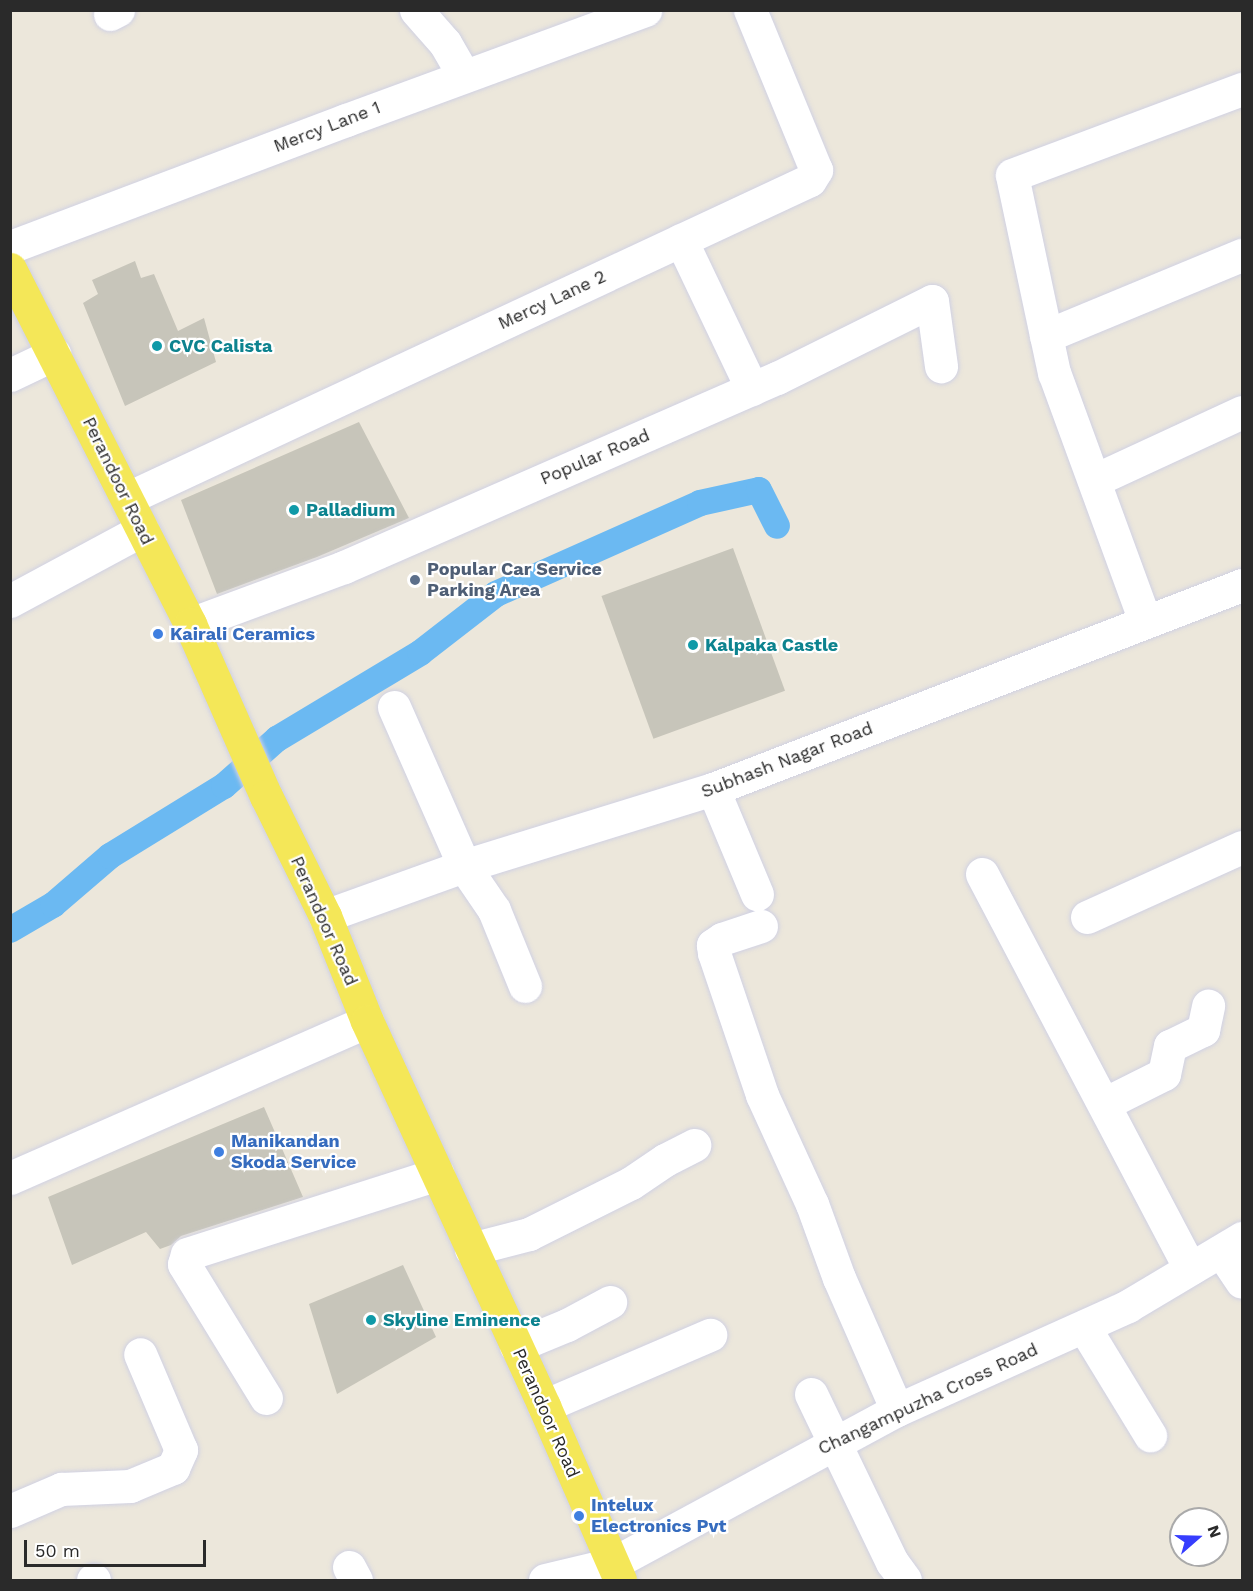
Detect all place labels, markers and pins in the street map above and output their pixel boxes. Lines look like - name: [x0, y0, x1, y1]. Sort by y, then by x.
- place label: CVC Calista: [169, 335, 272, 357]
- marker: CVC Calista: [150, 339, 164, 353]
- place label: Palladium: [306, 499, 395, 521]
- marker: Palladium: [287, 503, 301, 517]
- place label: Popular Car Service Parking Area: [427, 559, 603, 602]
- marker: Popular Car Service Parking Area: [408, 573, 422, 587]
- place label: Kairali Ceramics: [170, 623, 315, 645]
- marker: Kairali Ceramics: [151, 627, 165, 641]
- place label: Kalpaka Castle: [705, 634, 838, 656]
- marker: Kalpaka Castle: [686, 638, 700, 652]
- place label: Manikandan Skoda Service: [231, 1131, 357, 1174]
- marker: Manikandan Skoda Service: [212, 1145, 226, 1159]
- place label: Skyline Eminence: [383, 1309, 541, 1331]
- marker: Skyline Eminence: [364, 1313, 378, 1327]
- place label: Intelux Electronics Pvt: [591, 1495, 726, 1538]
- marker: Intelux Electronics Pvt: [572, 1509, 586, 1523]

